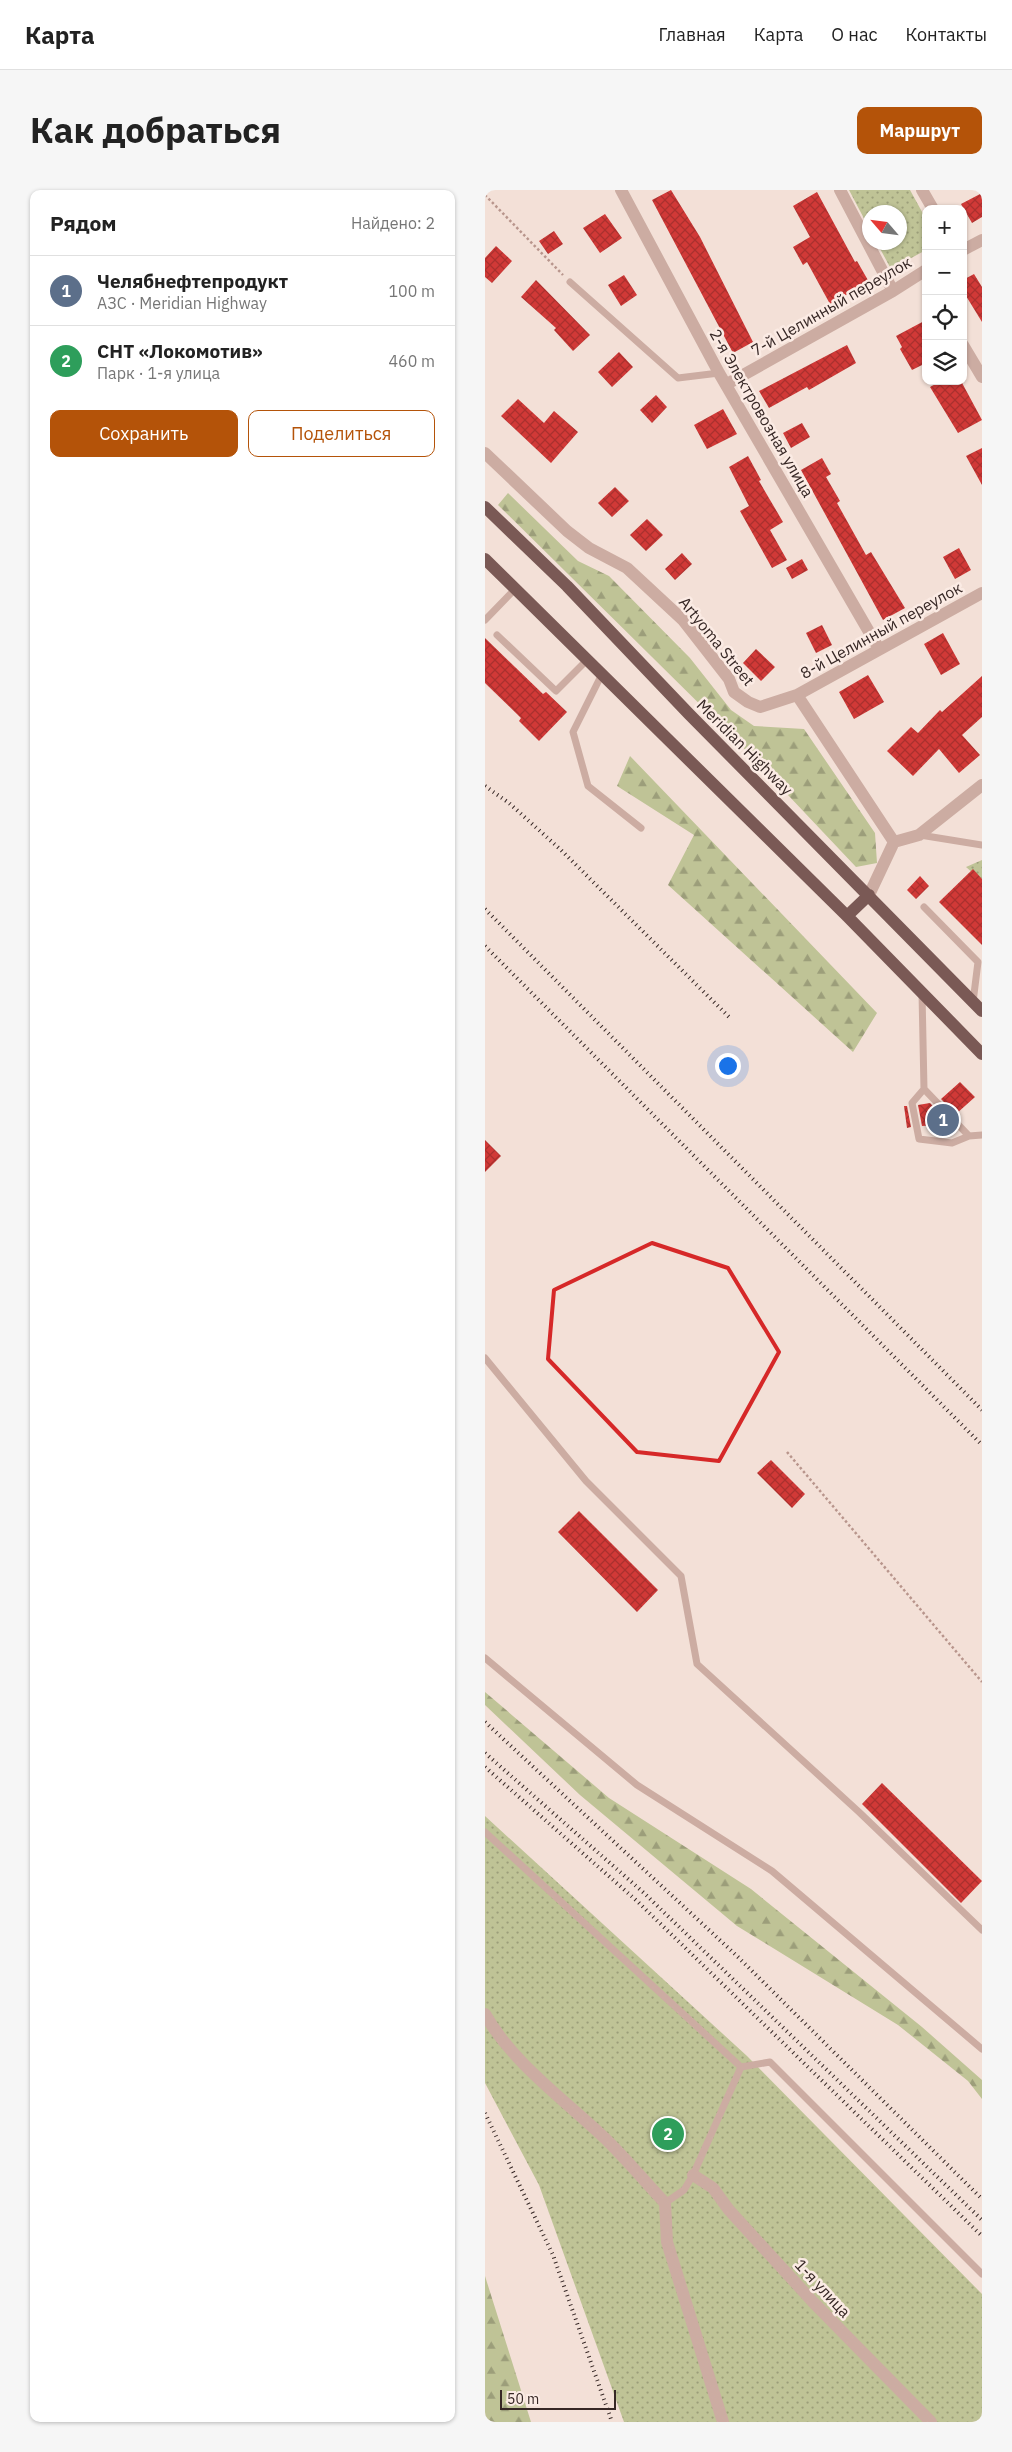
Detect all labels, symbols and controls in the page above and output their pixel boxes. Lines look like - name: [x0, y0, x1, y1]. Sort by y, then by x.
- text: Карта: [25, 19, 95, 51]
- text: Главная: [658, 23, 726, 46]
- text: Карта: [754, 23, 803, 46]
- text: О нас: [831, 23, 878, 46]
- text: Контакты: [906, 23, 987, 46]
- text: Как добраться: [30, 107, 281, 153]
- button: Маршрут: [857, 107, 982, 154]
- north arrow: [862, 205, 907, 250]
- map controls: [922, 205, 967, 385]
- button: +: [922, 205, 967, 250]
- text: Рядом: [50, 209, 117, 237]
- text: Найдено: 2: [351, 213, 435, 233]
- button: −: [922, 250, 967, 295]
- street label: 7-й Целинный переулок: [747, 252, 915, 360]
- text: Челябнефтепродукт: [97, 269, 288, 293]
- text: 1: [61, 281, 71, 301]
- text: 100 m: [388, 281, 435, 301]
- text: АЗС · Meridian Highway: [97, 293, 267, 313]
- button: locate: [922, 295, 967, 340]
- street label: 2-я Электровозная улица: [706, 325, 819, 501]
- text: СНТ «Локомотив»: [97, 339, 263, 363]
- button: layers: [922, 340, 967, 385]
- text: 2: [61, 351, 71, 371]
- text: 460 m: [388, 351, 435, 371]
- text: Парк · 1-я улица: [97, 363, 220, 383]
- button: Сохранить: [50, 410, 238, 457]
- button: Поделиться: [248, 410, 435, 457]
- street label: 8-й Целинный переулок: [797, 577, 966, 683]
- street label: Artyoma Street: [675, 592, 759, 690]
- street label: Meridian Highway: [693, 695, 797, 799]
- your location: [715, 1053, 741, 1079]
- pin: 1: [927, 1101, 959, 1139]
- pin: 2: [652, 2115, 684, 2153]
- street label: 1-я улица: [791, 2255, 855, 2322]
- scale bar: [500, 2387, 616, 2410]
- text: 50 m: [507, 2390, 539, 2408]

